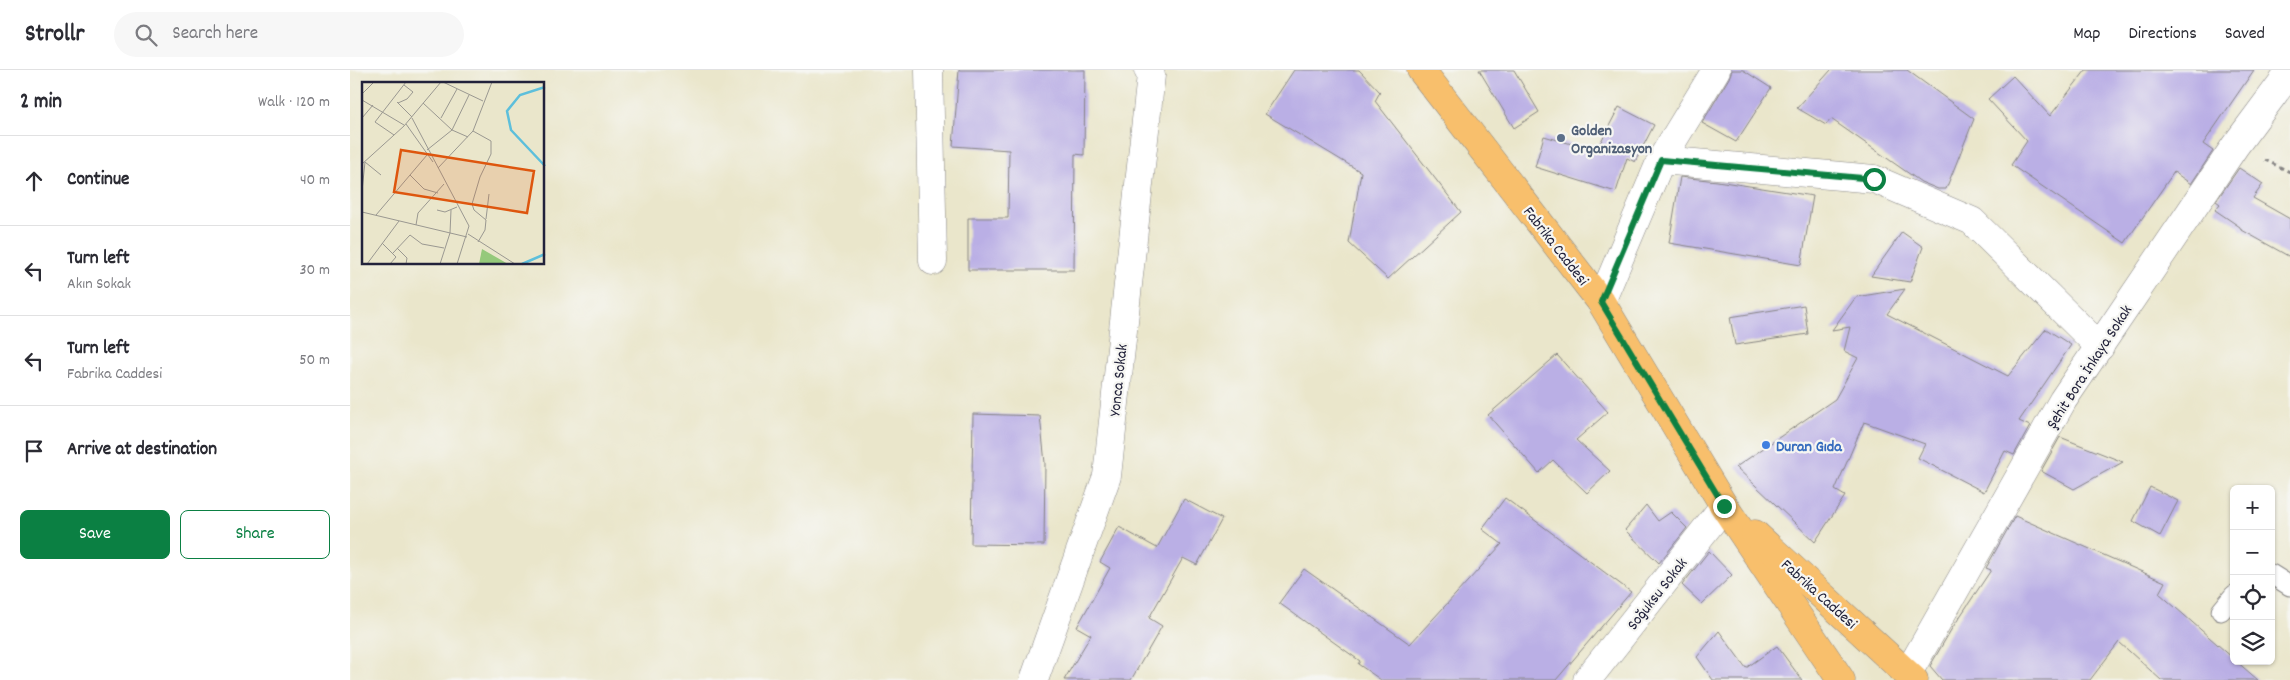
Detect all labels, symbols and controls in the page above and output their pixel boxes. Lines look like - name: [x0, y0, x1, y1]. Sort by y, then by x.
- search box: [114, 12, 464, 57]
- text: Strollr: [25, 18, 84, 52]
- icon: search: [132, 21, 160, 49]
- text: Search here: [172, 21, 258, 48]
- text: Map: [2073, 22, 2100, 47]
- text: Directions: [2128, 22, 2197, 47]
- text: Saved: [2225, 22, 2265, 47]
- inset map: [362, 82, 545, 265]
- text: 2 min: [20, 88, 62, 118]
- text: Walk · 120 m: [258, 91, 330, 114]
- place label: Golden Organizasyon: [1571, 120, 1652, 161]
- marker: Golden Organizasyon: [1555, 132, 1567, 144]
- icon: ahead: [20, 167, 48, 195]
- text: Continue: [67, 167, 129, 194]
- route start: [1863, 168, 1886, 191]
- text: 40 m: [300, 169, 330, 192]
- street label: Fabrika Caddesi: [1517, 202, 1593, 291]
- text: Turn left: [67, 246, 130, 273]
- icon: left: [20, 257, 48, 285]
- text: 30 m: [300, 259, 330, 282]
- text: Akın Sokak: [67, 273, 131, 296]
- street label: Şehit Bora İnkaya Sokak: [2041, 301, 2139, 434]
- text: Turn left: [67, 336, 130, 363]
- street label: Yonca Sokak: [1104, 343, 1135, 418]
- icon: left: [20, 347, 48, 375]
- text: 50 m: [299, 349, 330, 372]
- text: Fabrika Caddesi: [67, 363, 162, 386]
- place label: Duran Gıda: [1776, 436, 1843, 459]
- icon: arrive: [20, 437, 48, 465]
- text: Arrive at destination: [67, 437, 217, 464]
- marker: Duran Gıda: [1760, 439, 1772, 451]
- map controls: [2230, 485, 2275, 665]
- button: +: [2230, 485, 2275, 530]
- route end: [1713, 495, 1736, 518]
- button: Save: [20, 510, 170, 559]
- button: Share: [180, 510, 330, 559]
- button: −: [2230, 530, 2275, 575]
- street label: Soğuksu Sokak: [1622, 553, 1694, 636]
- street label: Fabrika Caddesi: [1775, 554, 1861, 635]
- button: locate: [2230, 575, 2275, 620]
- button: layers: [2230, 620, 2275, 665]

